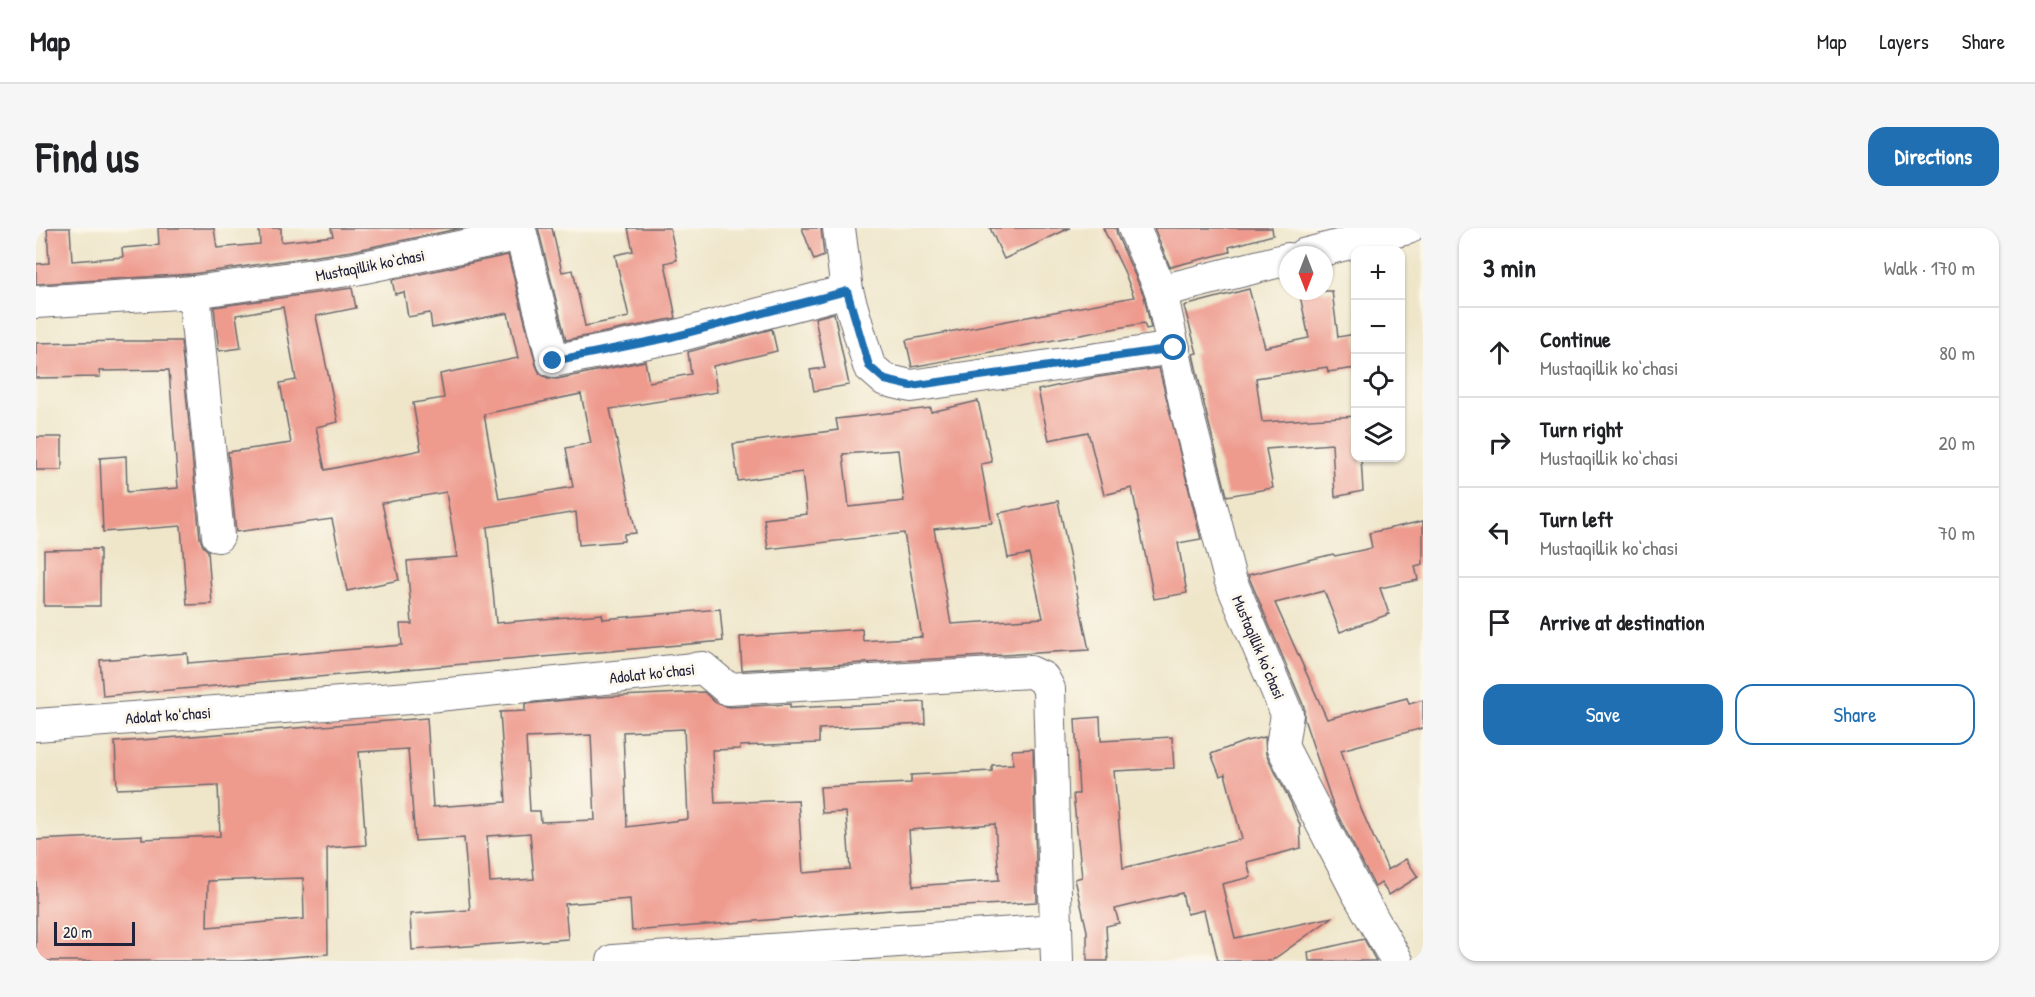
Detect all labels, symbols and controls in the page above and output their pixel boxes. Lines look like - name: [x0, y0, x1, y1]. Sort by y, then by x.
- text: Map: [30, 22, 70, 60]
- text: Map: [1817, 27, 1846, 56]
- text: Layers: [1879, 27, 1929, 56]
- text: Share: [1962, 27, 2005, 56]
- button: Directions: [1868, 127, 1999, 186]
- text: Find us: [36, 128, 139, 185]
- street label: Mustaqillik ko‘chasi: [314, 244, 426, 286]
- north arrow: [1279, 246, 1333, 300]
- map controls: [1351, 246, 1405, 462]
- button: +: [1351, 246, 1405, 300]
- text: 3 min: [1483, 250, 1536, 285]
- text: Walk · 170 m: [1884, 254, 1975, 281]
- button: −: [1351, 300, 1405, 354]
- text: Continue: [1540, 324, 1611, 354]
- route start: [1160, 334, 1186, 360]
- icon: ahead: [1483, 336, 1516, 369]
- text: 80 m: [1939, 339, 1975, 366]
- route end: [539, 347, 565, 373]
- button: locate: [1351, 354, 1405, 408]
- text: Mustaqillik ko‘chasi: [1540, 354, 1678, 381]
- button: layers: [1351, 408, 1405, 462]
- text: Turn right: [1540, 414, 1623, 444]
- icon: right: [1483, 426, 1516, 459]
- text: 20 m: [1938, 429, 1975, 456]
- text: Mustaqillik ko‘chasi: [1540, 444, 1678, 471]
- text: Turn left: [1540, 504, 1613, 534]
- icon: left: [1483, 516, 1516, 549]
- text: 70 m: [1938, 519, 1975, 546]
- text: Mustaqillik ko‘chasi: [1540, 534, 1678, 561]
- street label: Mustaqillik ko‘chasi: [1227, 592, 1291, 702]
- icon: arrive: [1483, 606, 1516, 639]
- text: Arrive at destination: [1540, 607, 1705, 637]
- street label: Adolat koʻchasi: [608, 658, 696, 688]
- button: Save: [1483, 684, 1723, 745]
- button: Share: [1735, 684, 1975, 745]
- street label: Adolat koʻchasi: [124, 701, 212, 729]
- scale bar: [54, 919, 135, 946]
- text: 20 m: [63, 921, 92, 943]

